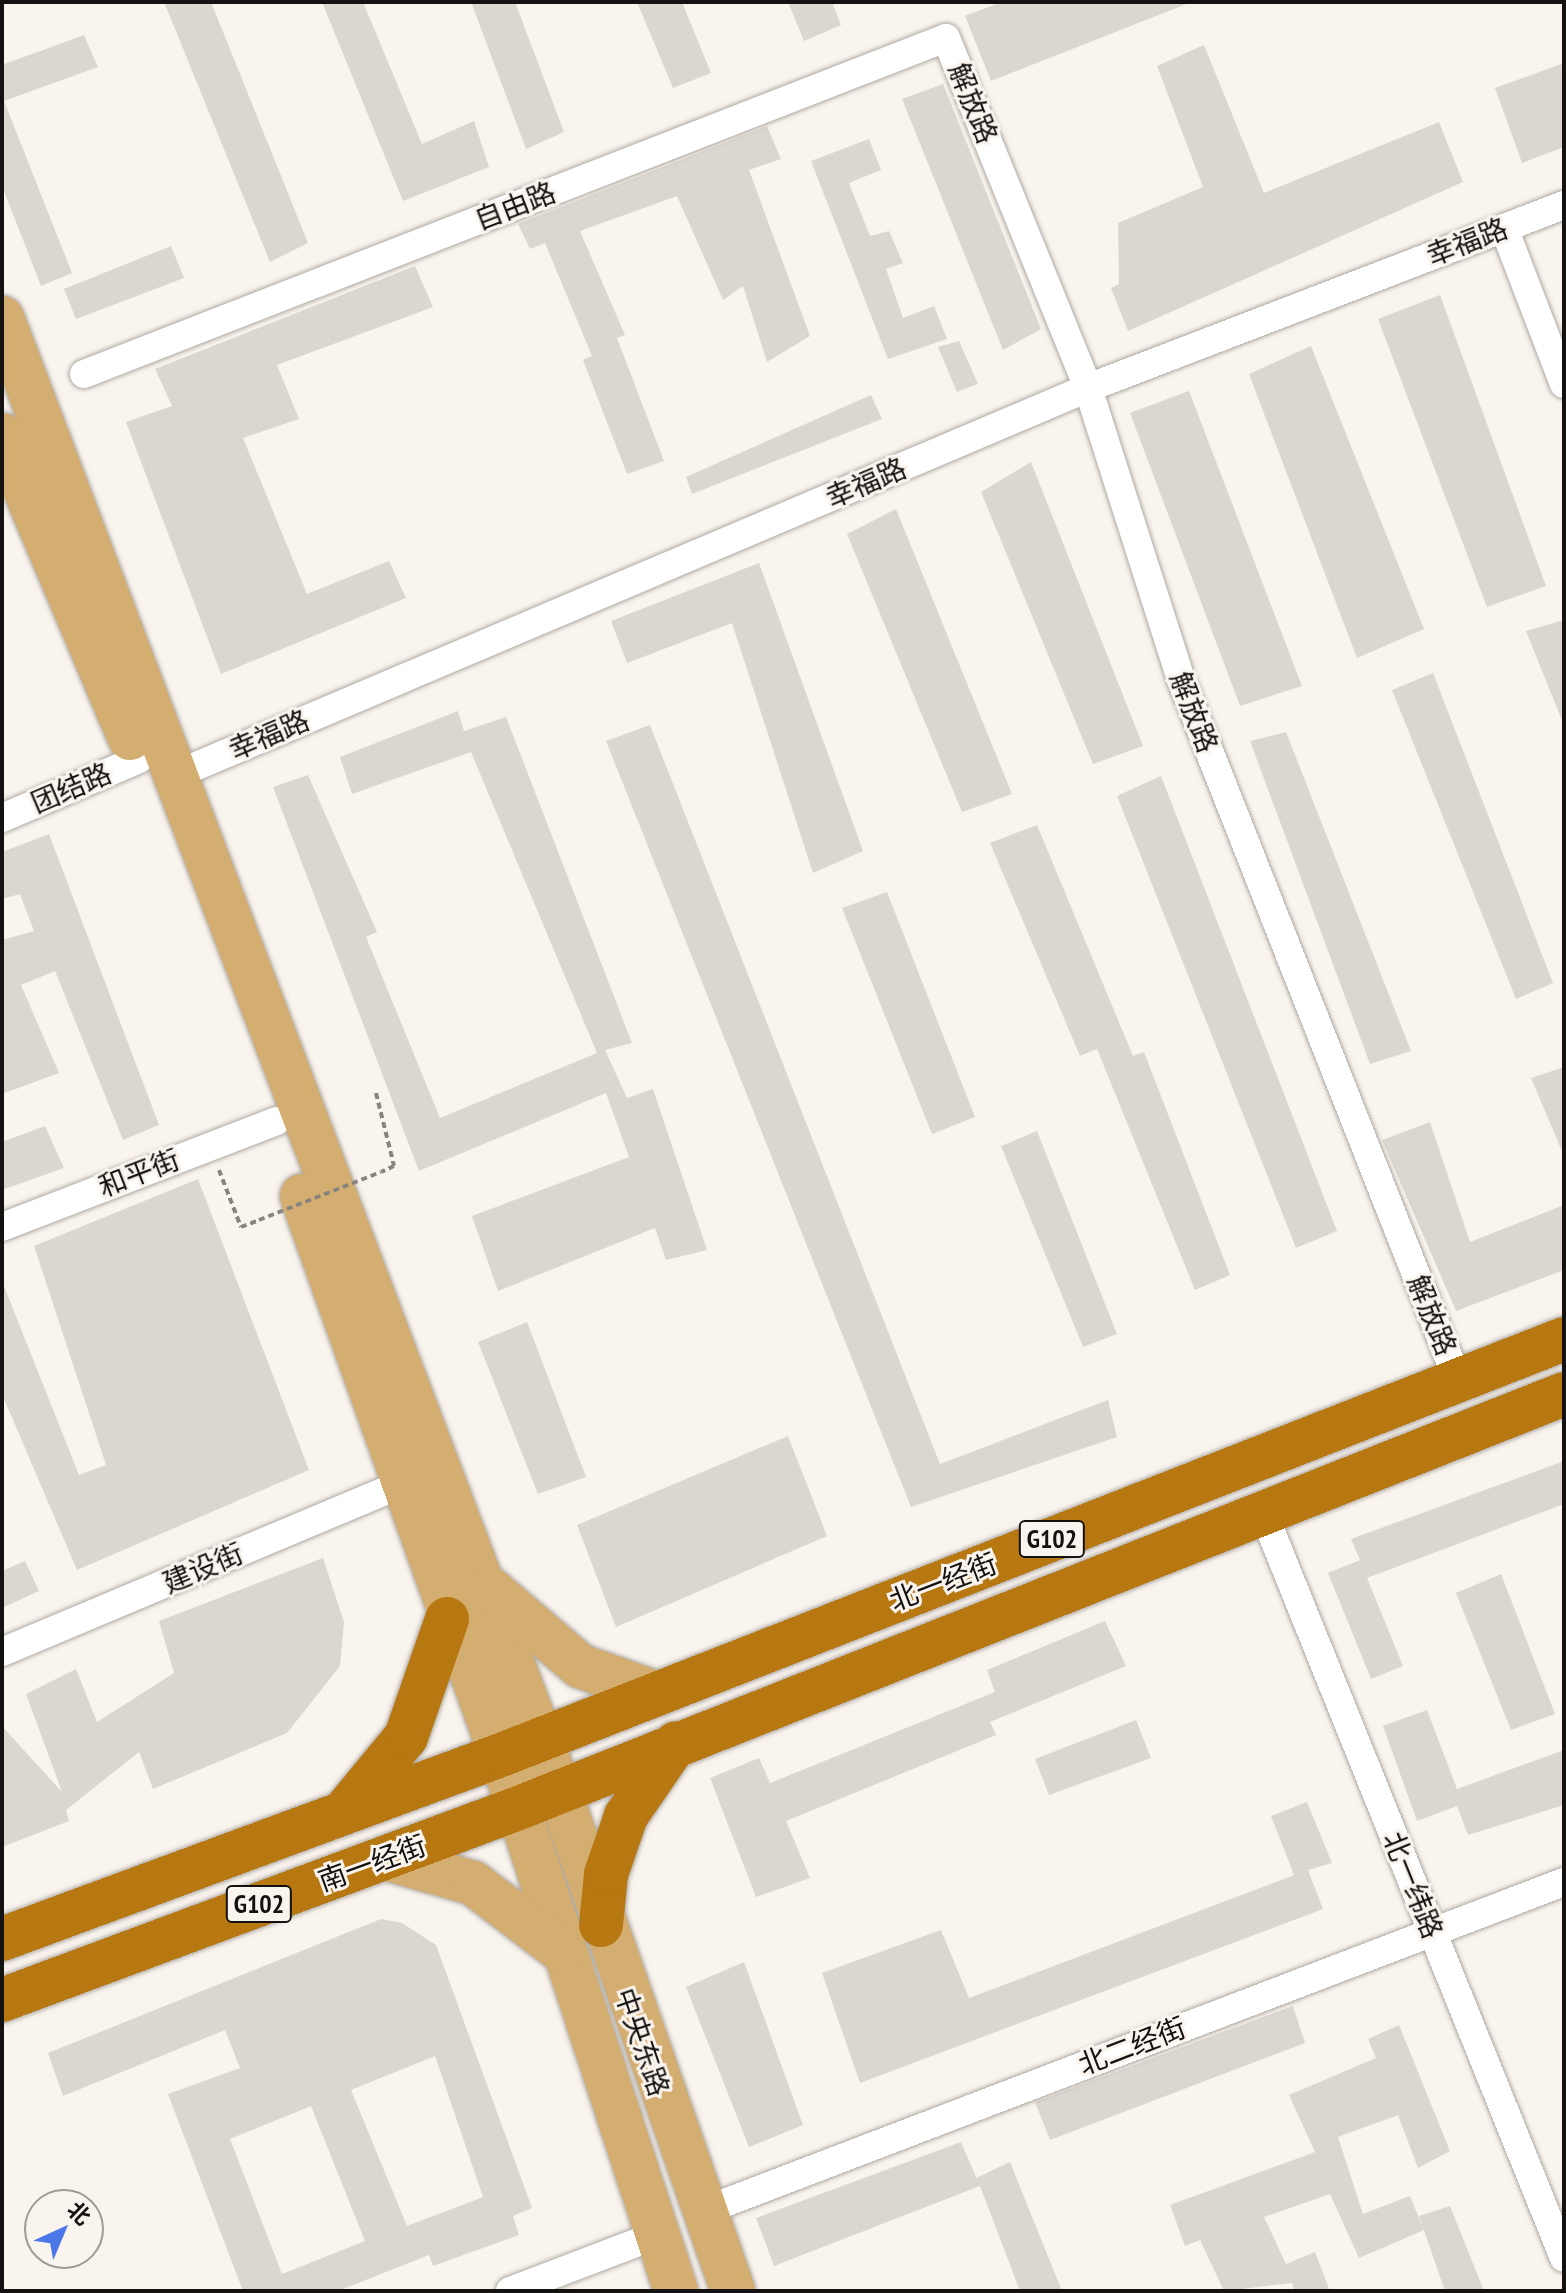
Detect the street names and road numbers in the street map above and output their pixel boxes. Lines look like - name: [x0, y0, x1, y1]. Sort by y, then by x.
- street label: 解放路: [942, 58, 1004, 148]
- street label: 自由路: [470, 175, 560, 237]
- street label: 幸福路: [1422, 211, 1512, 273]
- street label: 幸福路: [821, 451, 911, 515]
- street label: 解放路: [1163, 667, 1225, 757]
- street label: 幸福路: [224, 703, 314, 767]
- street label: 团结路: [26, 756, 116, 820]
- street label: 和平街: [94, 1142, 184, 1204]
- street label: 解放路: [1401, 1270, 1463, 1360]
- road number: G102: [1018, 1517, 1086, 1561]
- street label: 建设街: [158, 1536, 248, 1600]
- street label: 北一经街: [885, 1546, 1001, 1618]
- street label: 北一纬路: [1376, 1827, 1450, 1943]
- street label: 南一经街: [314, 1828, 430, 1898]
- road number: G102: [225, 1882, 293, 1926]
- street label: 中央东路: [608, 1984, 676, 2100]
- street label: 北二经街: [1074, 2010, 1190, 2082]

